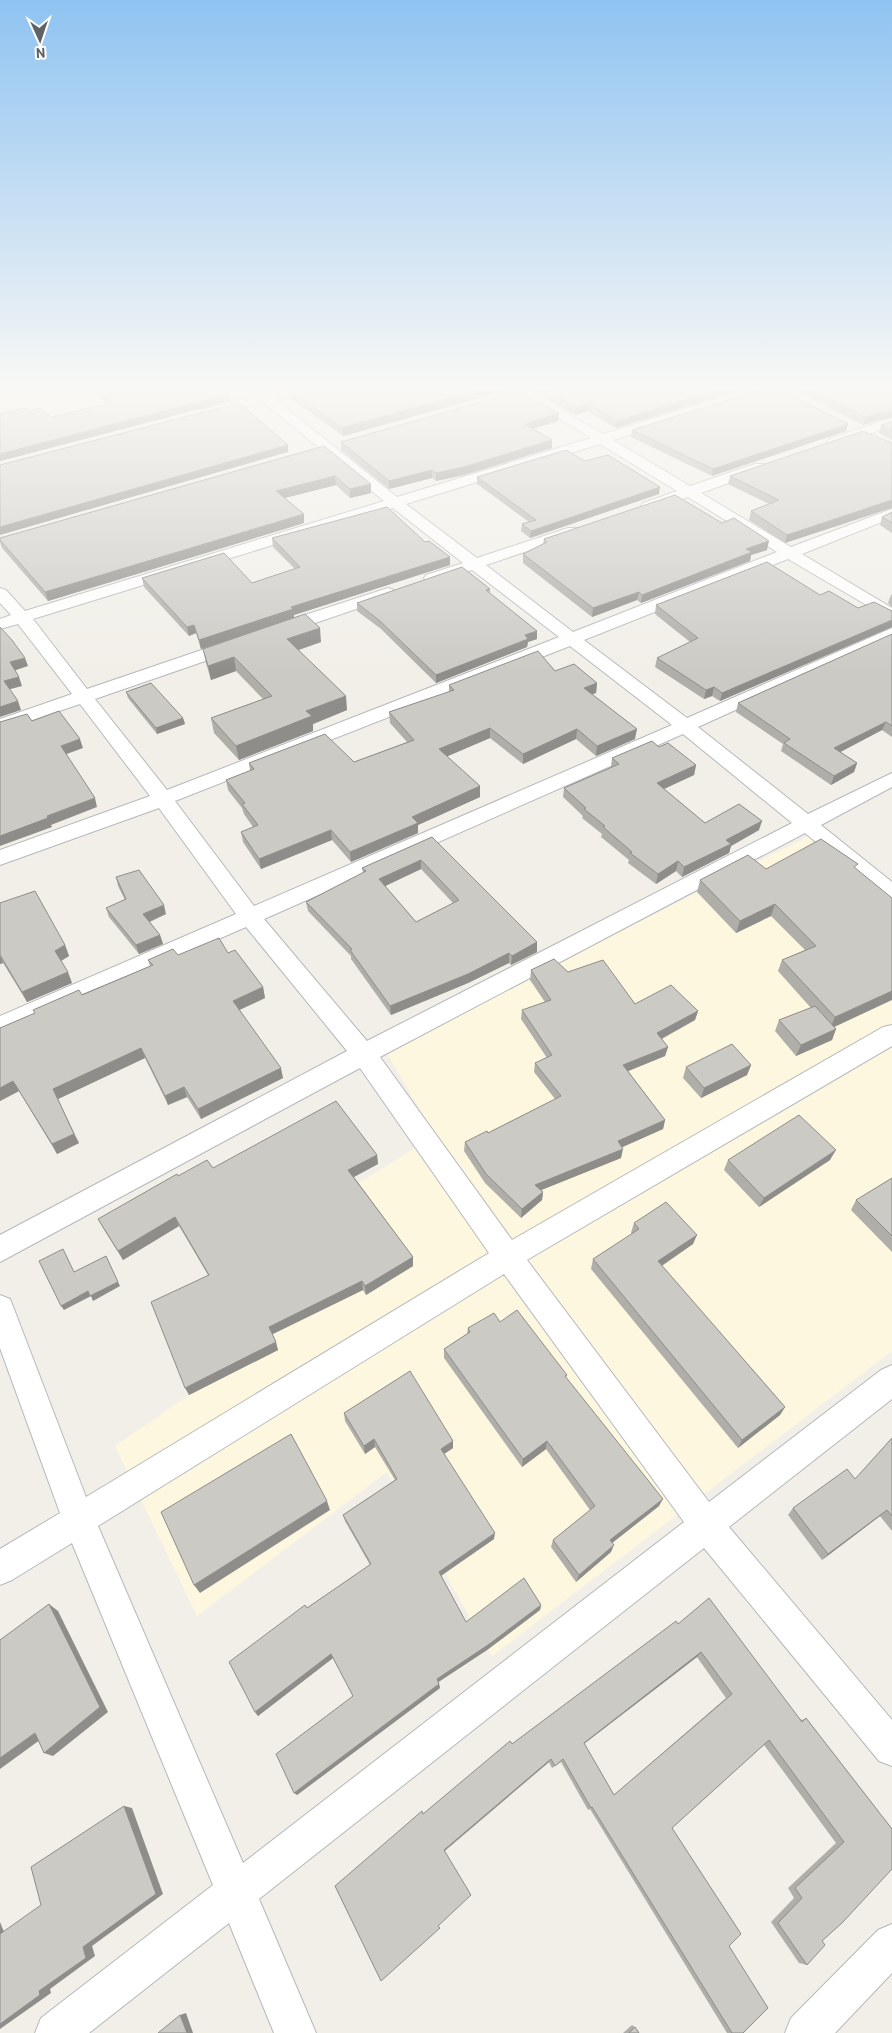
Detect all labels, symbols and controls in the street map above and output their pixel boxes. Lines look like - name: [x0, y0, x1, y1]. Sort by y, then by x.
- north arrow: [15, 15, 65, 65]
- text: N: [36, 45, 46, 62]

